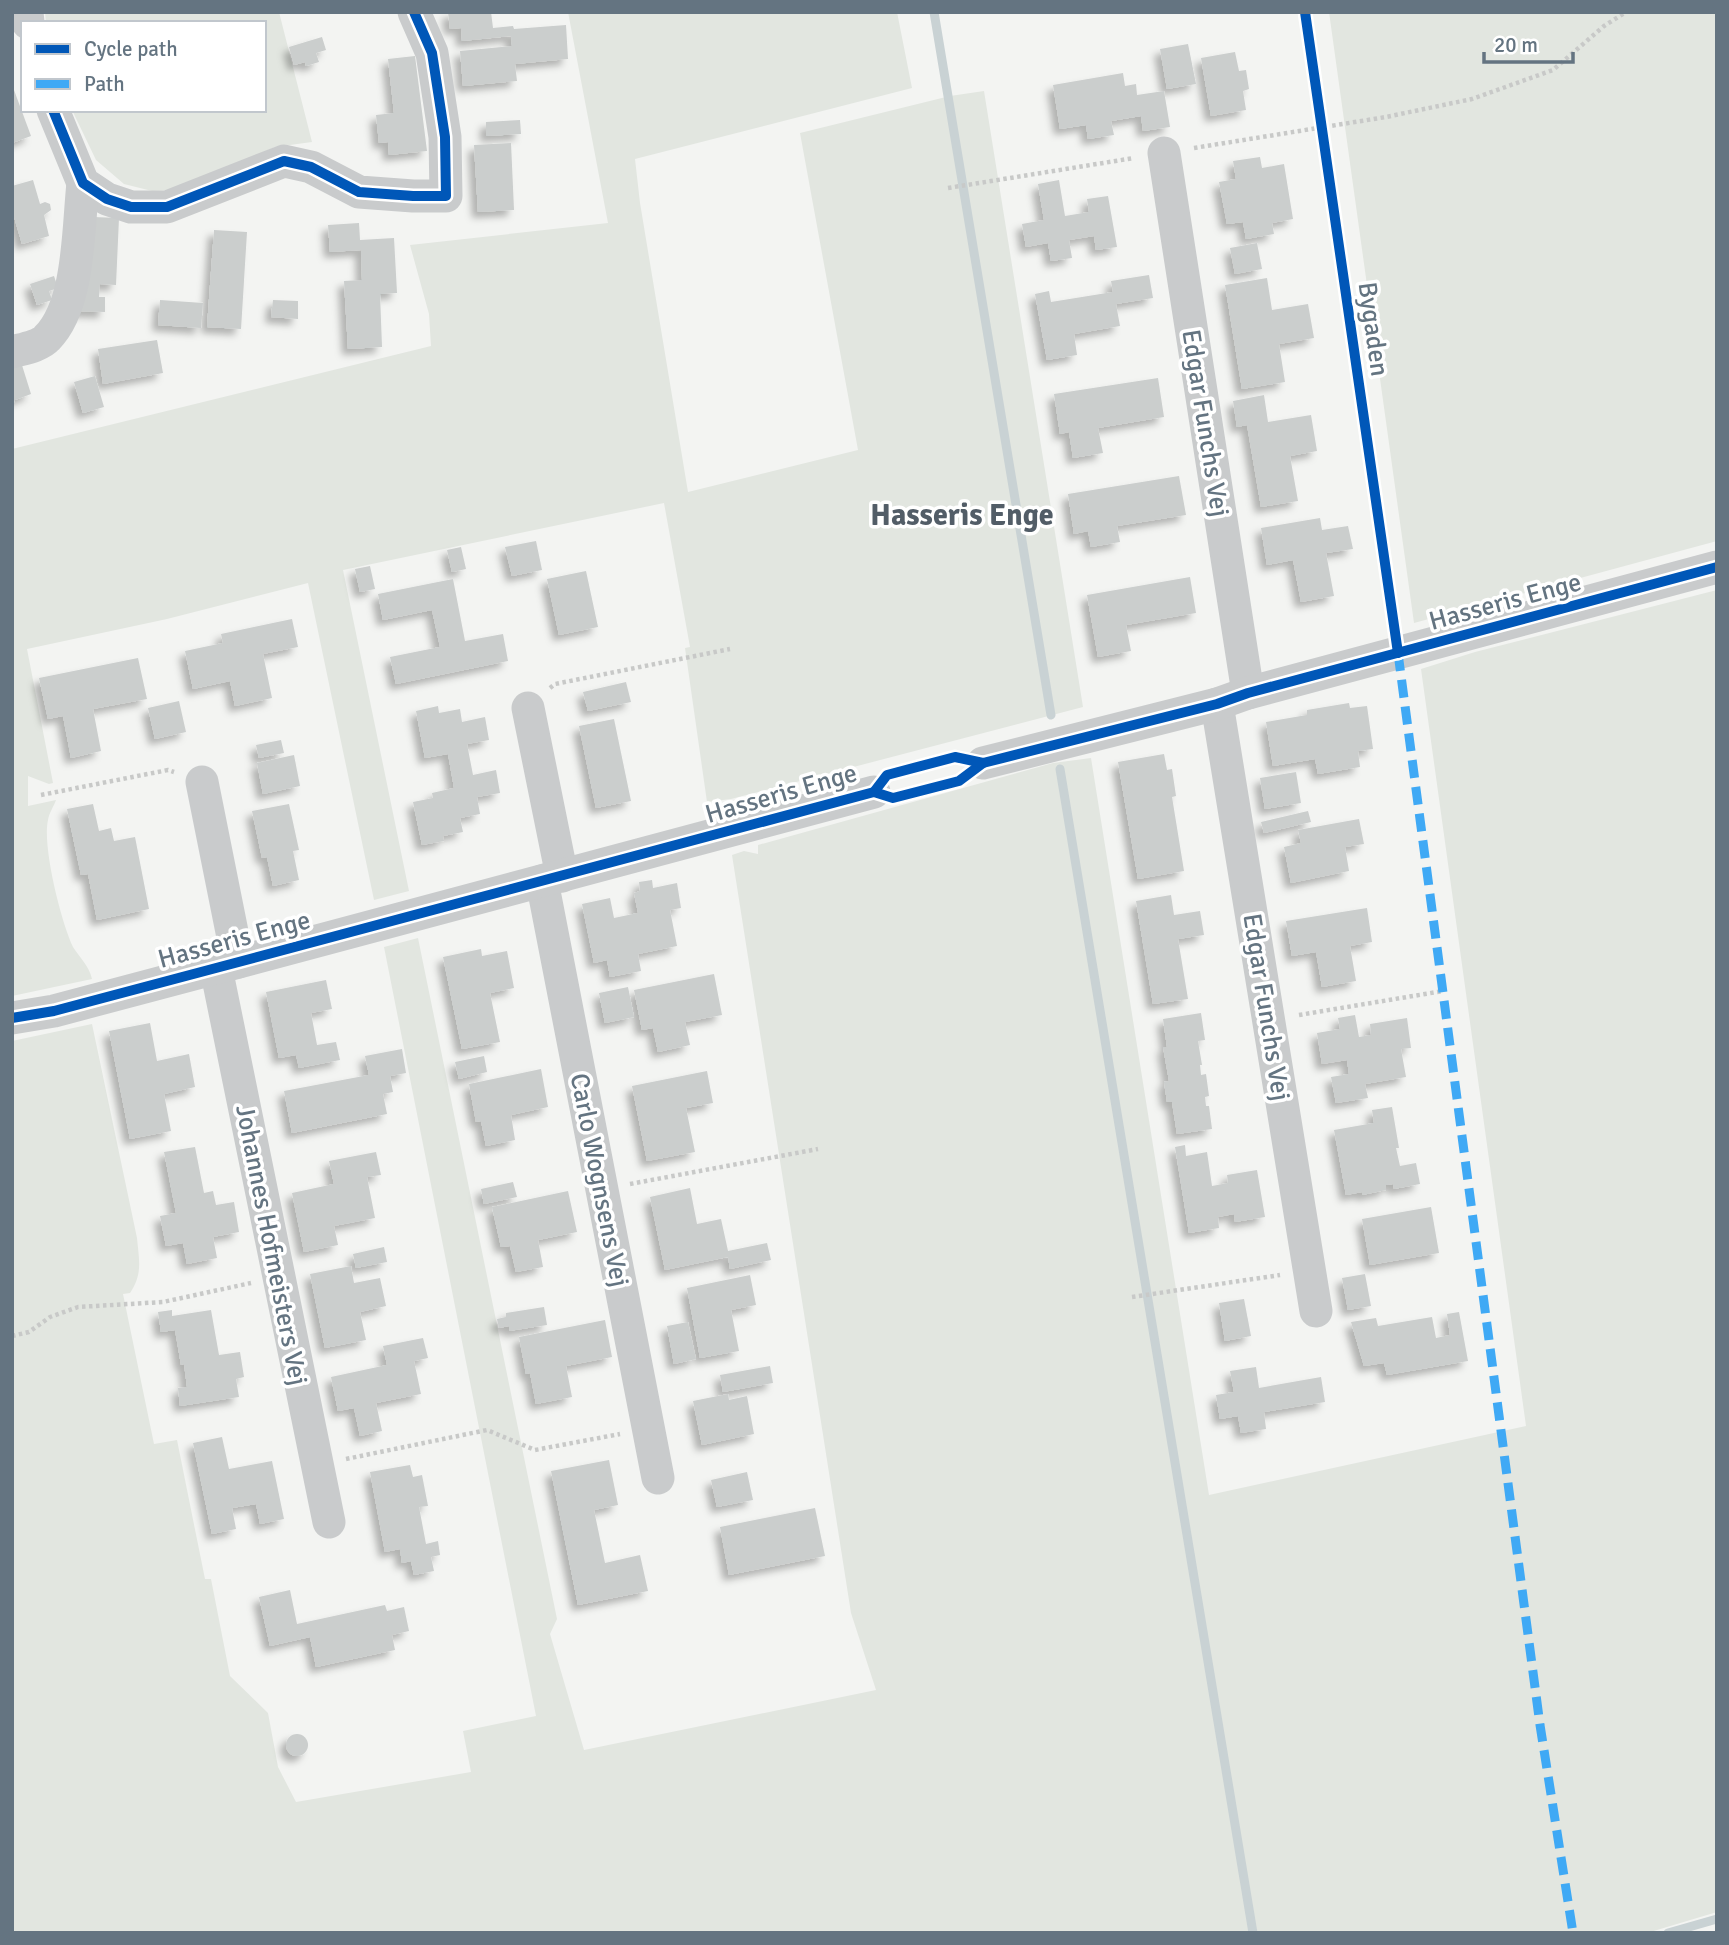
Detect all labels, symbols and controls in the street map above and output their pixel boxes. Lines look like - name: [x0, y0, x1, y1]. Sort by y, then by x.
- legend: [21, 21, 266, 112]
- scale bar: [1484, 21, 1573, 65]
- text: 20 m: [1494, 32, 1538, 58]
- text: Cycle path: [84, 36, 178, 62]
- text: Path: [84, 71, 125, 97]
- street label: Bygaden: [1351, 280, 1395, 378]
- street label: Edgar Funchs Vej: [1174, 327, 1236, 519]
- district label: Hasseris Enge: [870, 497, 1054, 534]
- street label: Hasseris Enge: [1426, 566, 1585, 638]
- street label: Hasseris Enge: [702, 757, 861, 831]
- street label: Hasseris Enge: [155, 904, 314, 976]
- street label: Edgar Funchs Vej: [1235, 911, 1297, 1103]
- street label: Carlo Wognsens Vej: [563, 1071, 635, 1290]
- street label: Johannes Hofmeisters Vej: [228, 1102, 314, 1388]

